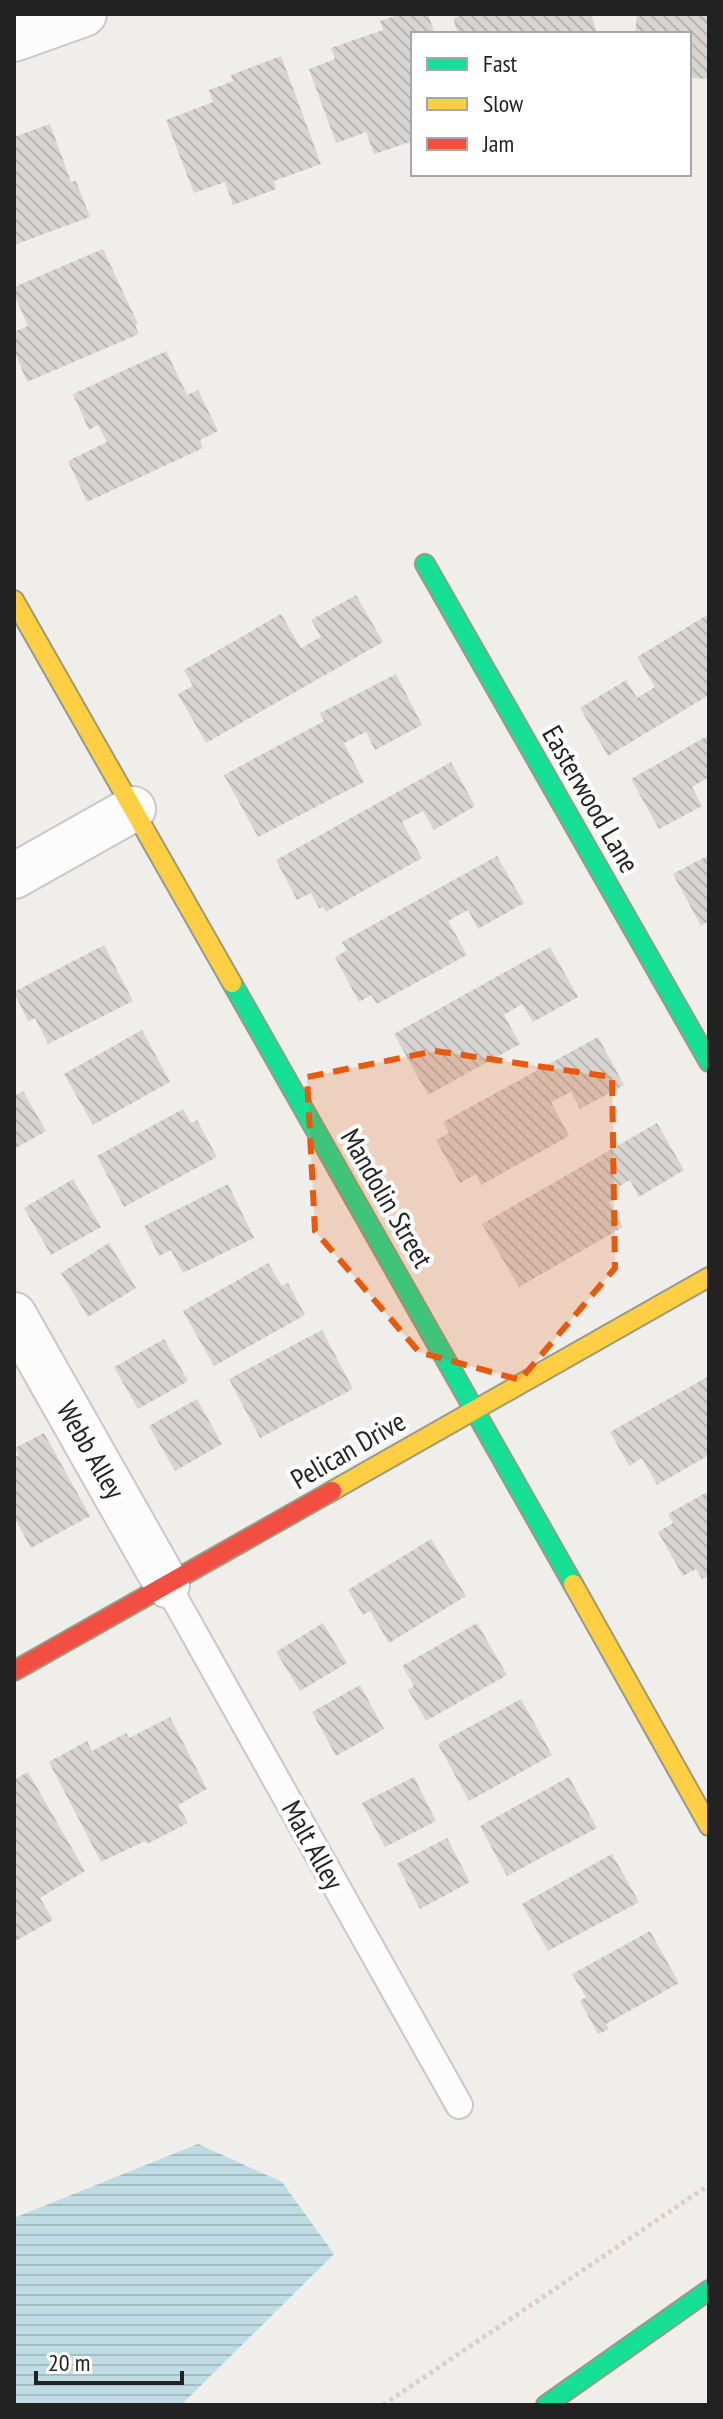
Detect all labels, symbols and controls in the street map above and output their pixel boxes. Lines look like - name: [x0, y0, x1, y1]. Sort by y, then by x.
- legend: [411, 32, 691, 176]
- text: Fast: [483, 48, 518, 79]
- text: Slow: [483, 88, 524, 119]
- text: Jam: [482, 128, 514, 159]
- street label: Easterwood Lane: [534, 718, 649, 879]
- street label: Mandolin Street: [333, 1122, 442, 1274]
- street label: Webb Alley: [49, 1394, 134, 1506]
- street label: Pelican Drive: [284, 1402, 412, 1497]
- street label: Malt Alley: [274, 1794, 353, 1896]
- scale bar: [36, 2335, 182, 2385]
- text: 20 m: [48, 2347, 90, 2378]

